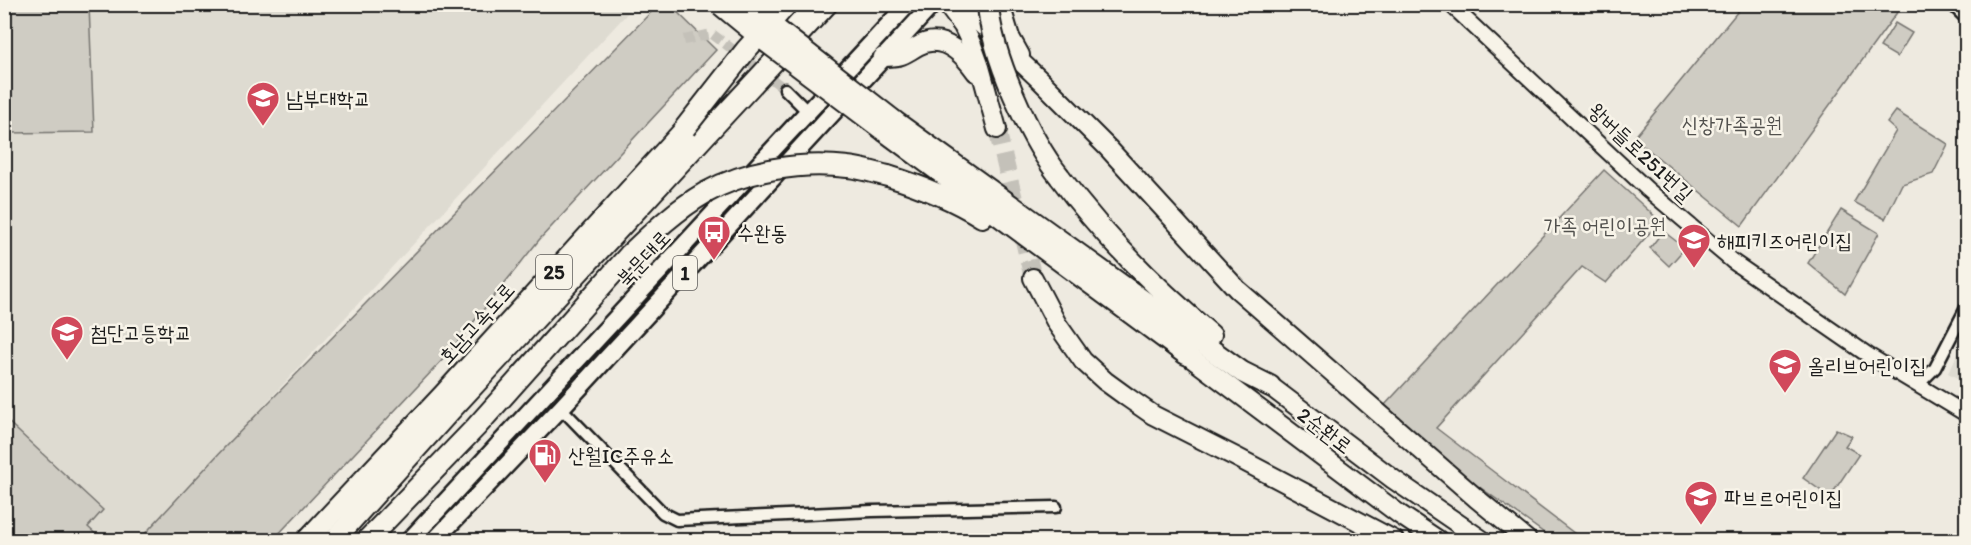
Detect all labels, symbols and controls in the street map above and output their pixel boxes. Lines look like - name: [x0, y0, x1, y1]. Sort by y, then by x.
- school or university icon: 남부대학교: [245, 80, 281, 127]
- place label: 남부대학교: [286, 86, 371, 111]
- street label: 왕버들로251번길: [1584, 97, 1698, 207]
- park label: 신창가족공원: [1681, 112, 1783, 137]
- park label: 가족 어린이공원: [1543, 213, 1667, 238]
- bus stop icon: 수완동: [696, 214, 732, 261]
- place label: 수완동: [737, 220, 788, 245]
- school or university icon: 해피키즈어린이집: [1676, 222, 1712, 269]
- street label: 북문대로: [611, 225, 675, 291]
- place label: 해피키즈어린이집: [1717, 228, 1852, 253]
- road number: 25: [536, 255, 572, 289]
- road number: 1: [673, 256, 697, 290]
- street label: 호남고속도로: [433, 277, 519, 369]
- school or university icon: 첨단고등학교: [49, 314, 85, 361]
- place label: 첨단고등학교: [90, 320, 191, 345]
- school or university icon: 올리브어린이집: [1767, 347, 1803, 394]
- place label: 올리브어린이집: [1808, 353, 1926, 378]
- street label: 2순환로: [1293, 401, 1357, 459]
- fuel station icon: 산월IC주유소: [527, 437, 563, 484]
- place label: 산월IC주유소: [568, 443, 674, 468]
- school or university icon: 파브르어린이집: [1683, 479, 1719, 526]
- place label: 파브르어린이집: [1724, 485, 1842, 510]

